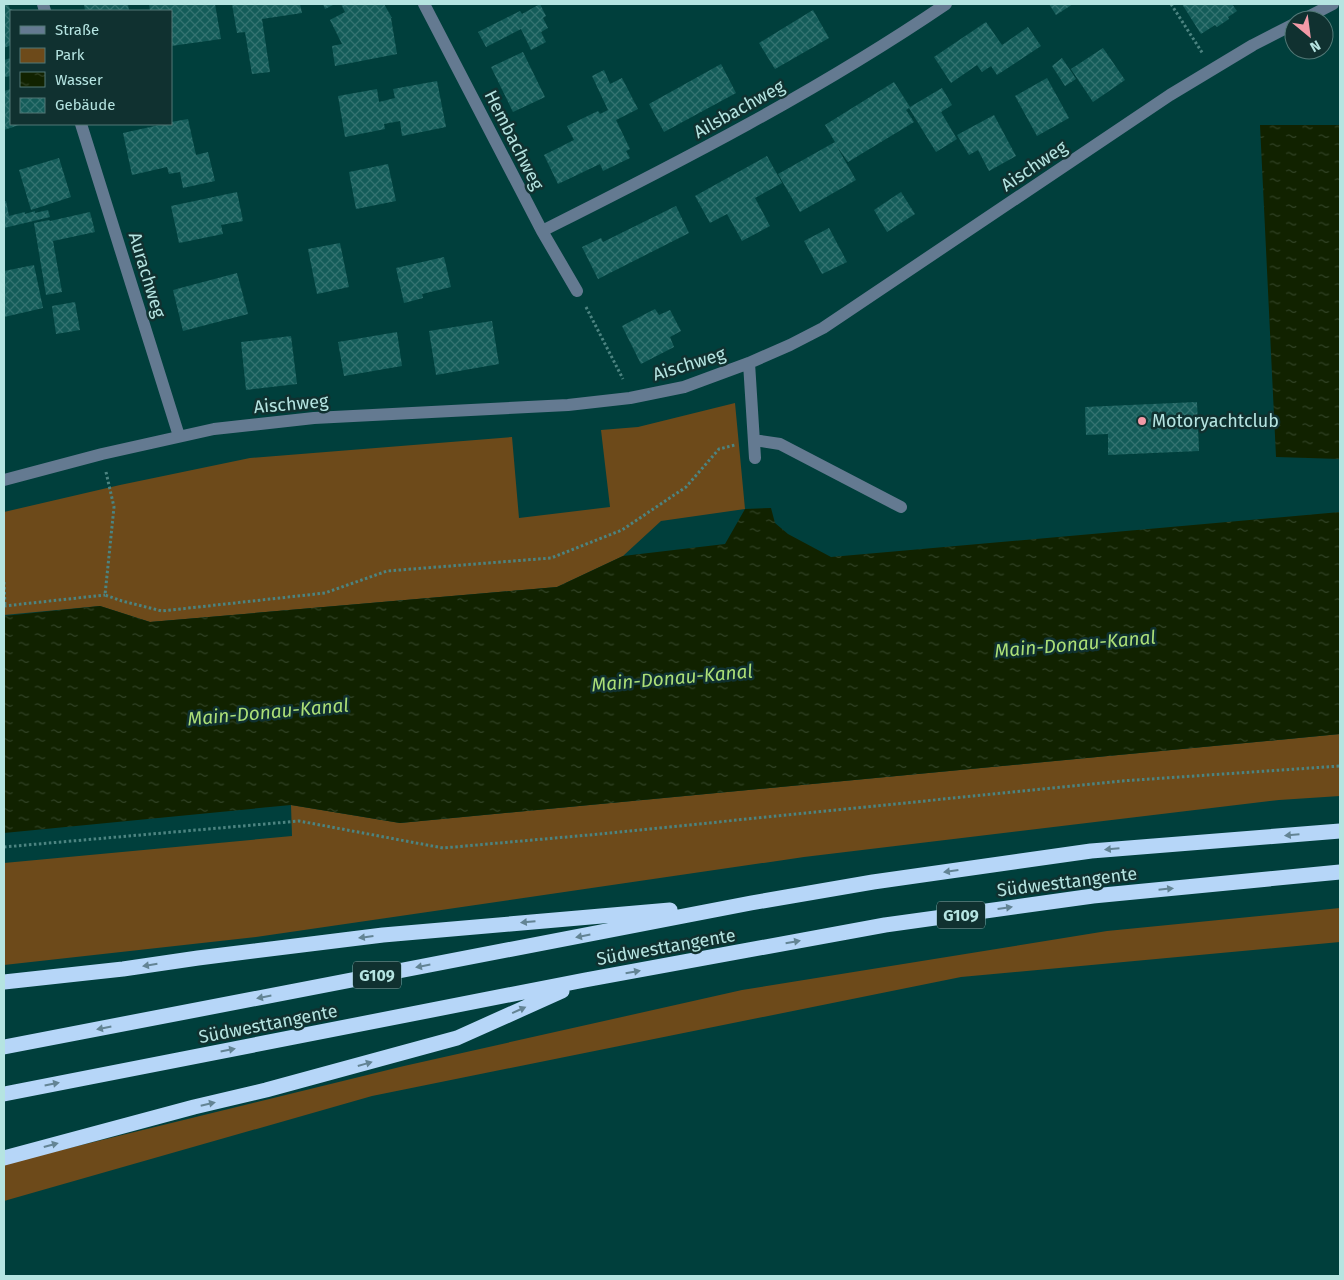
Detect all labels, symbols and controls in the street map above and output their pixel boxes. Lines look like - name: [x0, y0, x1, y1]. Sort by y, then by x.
- legend: [10, 10, 172, 125]
- north arrow: [1284, 10, 1334, 60]
- text: Straße: [55, 21, 99, 39]
- text: N: [1307, 36, 1323, 56]
- text: Park: [55, 46, 85, 64]
- text: Wasser: [55, 71, 103, 89]
- street label: Ailsbachweg: [690, 75, 789, 143]
- street label: Hembachweg: [479, 86, 549, 194]
- text: Gebäude: [55, 96, 115, 114]
- street label: Aischweg: [997, 136, 1072, 196]
- street label: Aurachweg: [124, 230, 171, 321]
- street label: Aischweg: [650, 342, 729, 385]
- street label: Aischweg: [253, 390, 330, 418]
- place label: Motoryachtclub: [1152, 410, 1279, 432]
- marker: Motoryachtclub: [1136, 415, 1148, 427]
- water label: Main-Donau-Kanal: [993, 625, 1157, 663]
- water label: Main-Donau-Kanal: [590, 659, 754, 697]
- water label: Main-Donau-Kanal: [186, 693, 350, 731]
- one-way arrow: [1283, 831, 1299, 839]
- one-way arrow: [1104, 845, 1120, 853]
- street label: Südwesttangente: [996, 862, 1138, 902]
- one-way arrow: [943, 867, 959, 875]
- one-way arrow: [1159, 885, 1175, 893]
- road number: G109: [937, 902, 985, 928]
- one-way arrow: [997, 904, 1013, 912]
- one-way arrow: [520, 918, 536, 926]
- street label: Südwesttangente: [595, 924, 737, 970]
- one-way arrow: [574, 932, 590, 940]
- one-way arrow: [358, 933, 374, 941]
- one-way arrow: [785, 938, 801, 946]
- one-way arrow: [142, 961, 158, 969]
- road number: G109: [353, 962, 401, 988]
- one-way arrow: [415, 963, 431, 971]
- one-way arrow: [625, 967, 641, 975]
- one-way arrow: [256, 993, 271, 1001]
- street label: Südwesttangente: [197, 1000, 339, 1048]
- one-way arrow: [512, 1006, 526, 1014]
- one-way arrow: [97, 1024, 112, 1032]
- one-way arrow: [221, 1046, 237, 1054]
- one-way arrow: [358, 1059, 373, 1067]
- one-way arrow: [44, 1080, 60, 1088]
- one-way arrow: [201, 1100, 216, 1108]
- one-way arrow: [43, 1141, 58, 1149]

